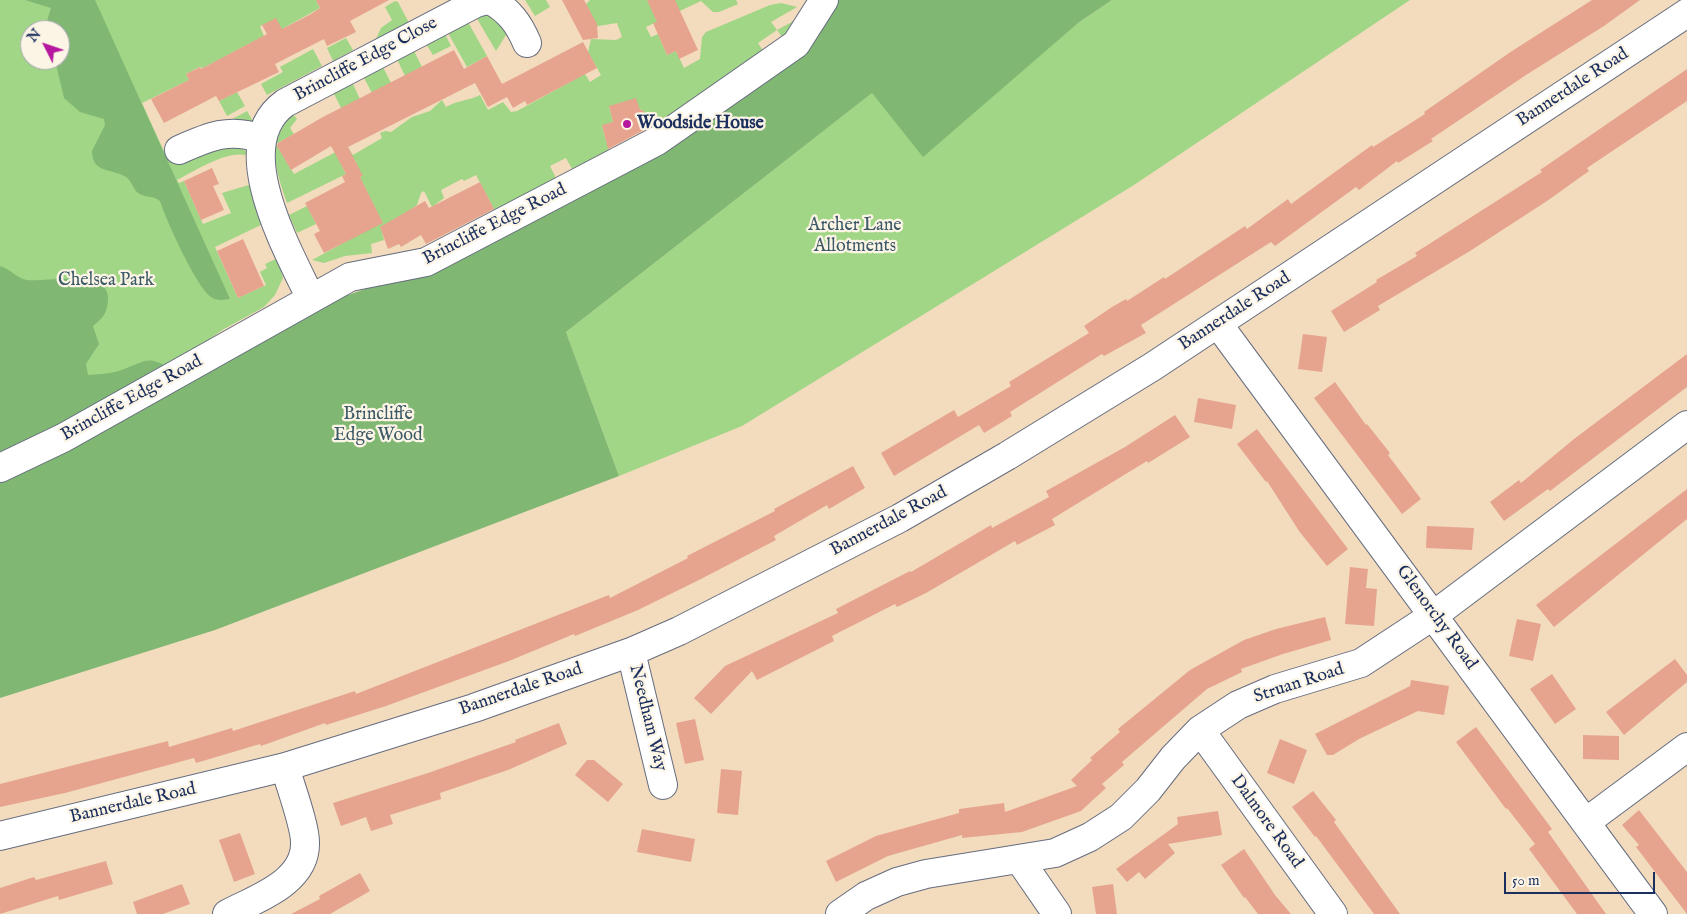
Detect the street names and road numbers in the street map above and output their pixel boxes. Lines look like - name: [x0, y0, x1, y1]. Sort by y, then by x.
- street label: Brincliffe Edge Close: [291, 13, 441, 107]
- street label: Bannerdale Road: [1513, 44, 1633, 132]
- street label: Brincliffe Edge Road: [420, 180, 570, 270]
- street label: Bannerdale Road: [1175, 268, 1295, 356]
- street label: Brincliffe Edge Road: [58, 351, 206, 447]
- street label: Bannerdale Road: [827, 482, 951, 562]
- street label: Glenorchy Road: [1391, 562, 1481, 674]
- street label: Bannerdale Road: [457, 659, 585, 721]
- street label: Struan Road: [1251, 659, 1347, 709]
- street label: Needham Way: [623, 663, 671, 773]
- street label: Dalmore Road: [1225, 771, 1307, 873]
- street label: Bannerdale Road: [68, 779, 198, 829]

